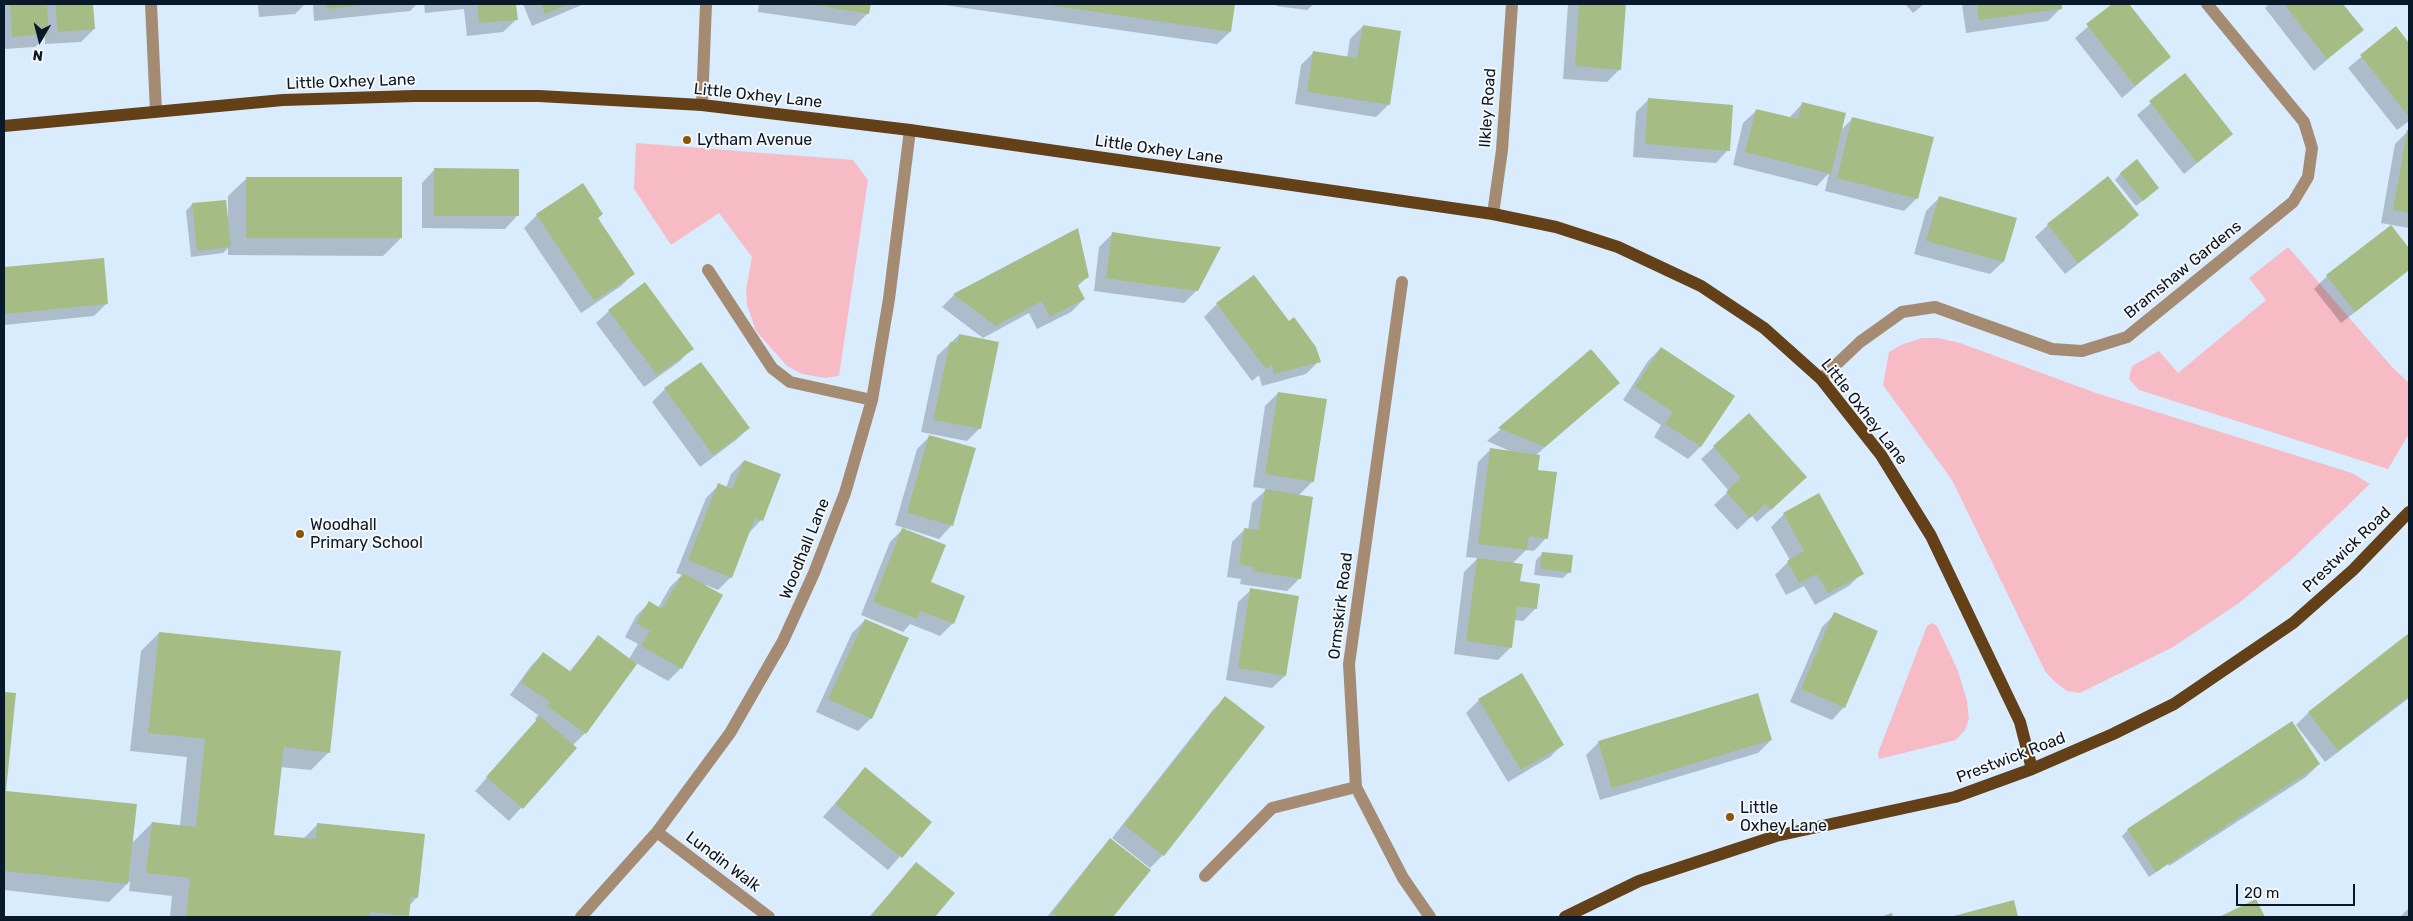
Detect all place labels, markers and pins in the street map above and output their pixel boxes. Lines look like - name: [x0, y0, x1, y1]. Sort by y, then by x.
- place label: Lytham Avenue: [697, 130, 812, 150]
- marker: Lytham Avenue: [681, 134, 693, 146]
- place label: Woodhall Primary School: [310, 515, 423, 553]
- marker: Woodhall Primary School: [294, 528, 306, 540]
- place label: Little Oxhey Lane: [1740, 798, 1827, 836]
- marker: Little Oxhey Lane: [1724, 811, 1736, 823]

